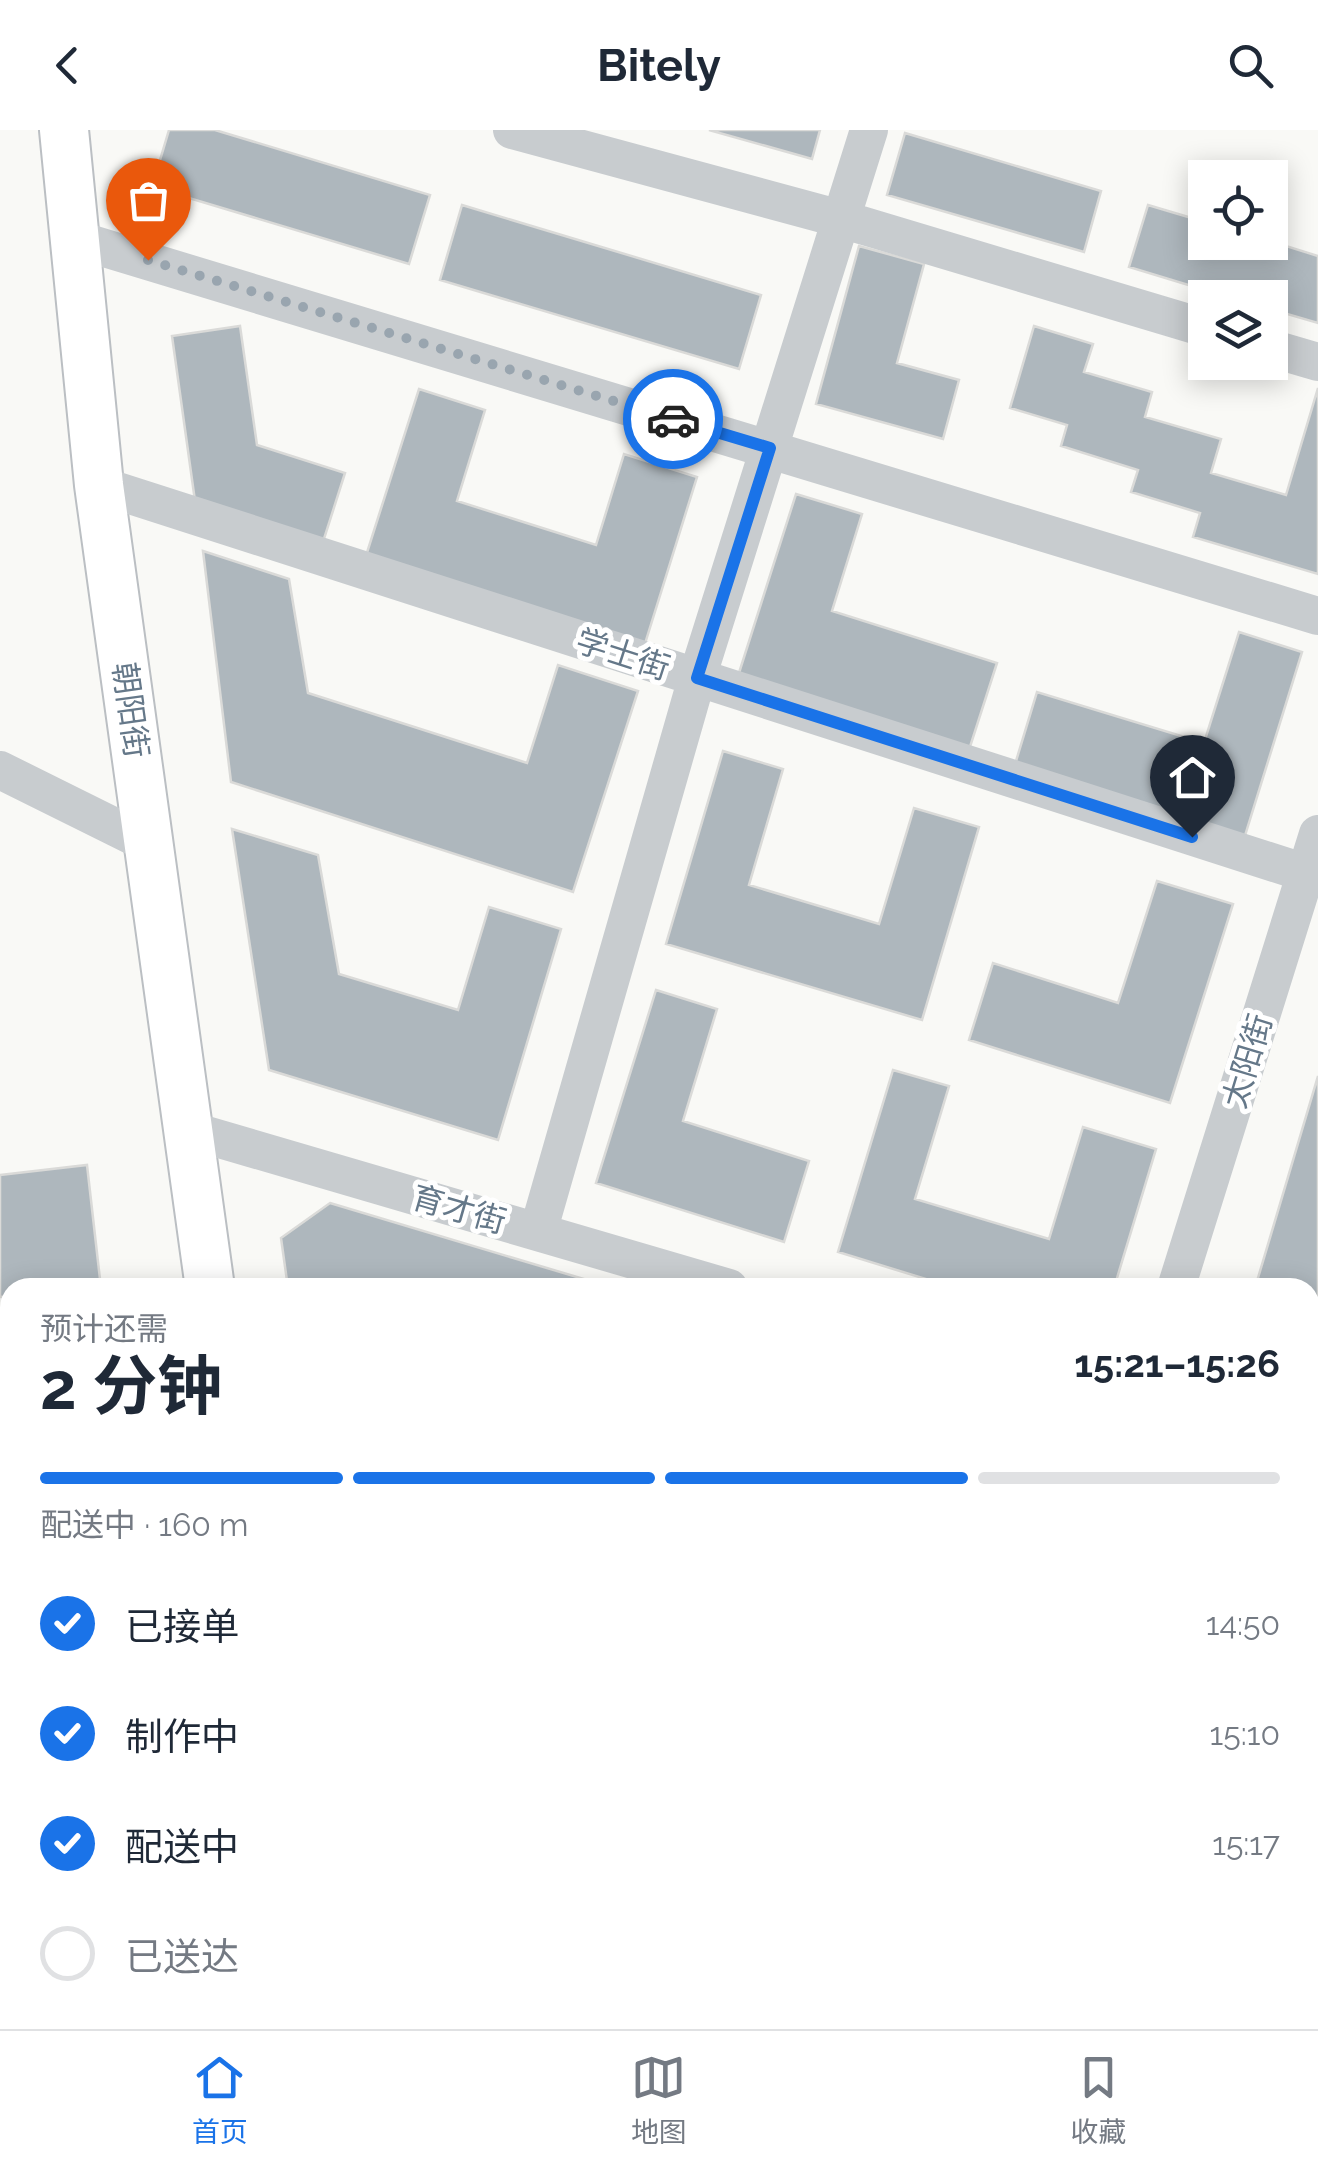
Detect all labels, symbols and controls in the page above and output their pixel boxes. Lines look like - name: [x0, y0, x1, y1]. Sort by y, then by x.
- icon: back: [40, 38, 95, 93]
- icon: search: [1223, 38, 1278, 93]
- text: Bitely: [597, 39, 721, 92]
- pin: [106, 158, 191, 261]
- map controls: [1188, 160, 1288, 380]
- button: locate: [1188, 160, 1288, 260]
- icon: bag: [121, 173, 176, 228]
- button: layers: [1188, 280, 1288, 380]
- courier: [623, 369, 723, 469]
- icon: car: [646, 392, 701, 447]
- street label: 学士街: [572, 622, 674, 686]
- street label: 朝阳街: [106, 660, 156, 760]
- pin: [1150, 735, 1235, 838]
- icon: home: [1165, 750, 1220, 805]
- street label: 太阳街: [1215, 1010, 1279, 1112]
- street label: 育才街: [408, 1178, 510, 1240]
- text: 预计还需: [40, 1310, 168, 1347]
- text: 15:21–15:26: [1074, 1341, 1280, 1386]
- text: 2 分钟: [40, 1348, 222, 1424]
- text: 配送中 · 160 m: [40, 1506, 249, 1543]
- icon: check: [40, 1596, 95, 1651]
- text: 已接单: [125, 1604, 239, 1649]
- text: 14:50: [1206, 1605, 1280, 1642]
- icon: check: [40, 1706, 95, 1761]
- text: 制作中: [125, 1714, 239, 1759]
- text: 15:10: [1210, 1715, 1280, 1752]
- icon: check: [40, 1816, 95, 1871]
- text: 配送中: [125, 1824, 239, 1869]
- text: 15:17: [1212, 1825, 1280, 1862]
- text: 已送达: [125, 1934, 239, 1979]
- tab: 首页: [192, 2050, 248, 2150]
- tab: 地图: [631, 2050, 687, 2150]
- tab: 收藏: [1070, 2050, 1126, 2150]

